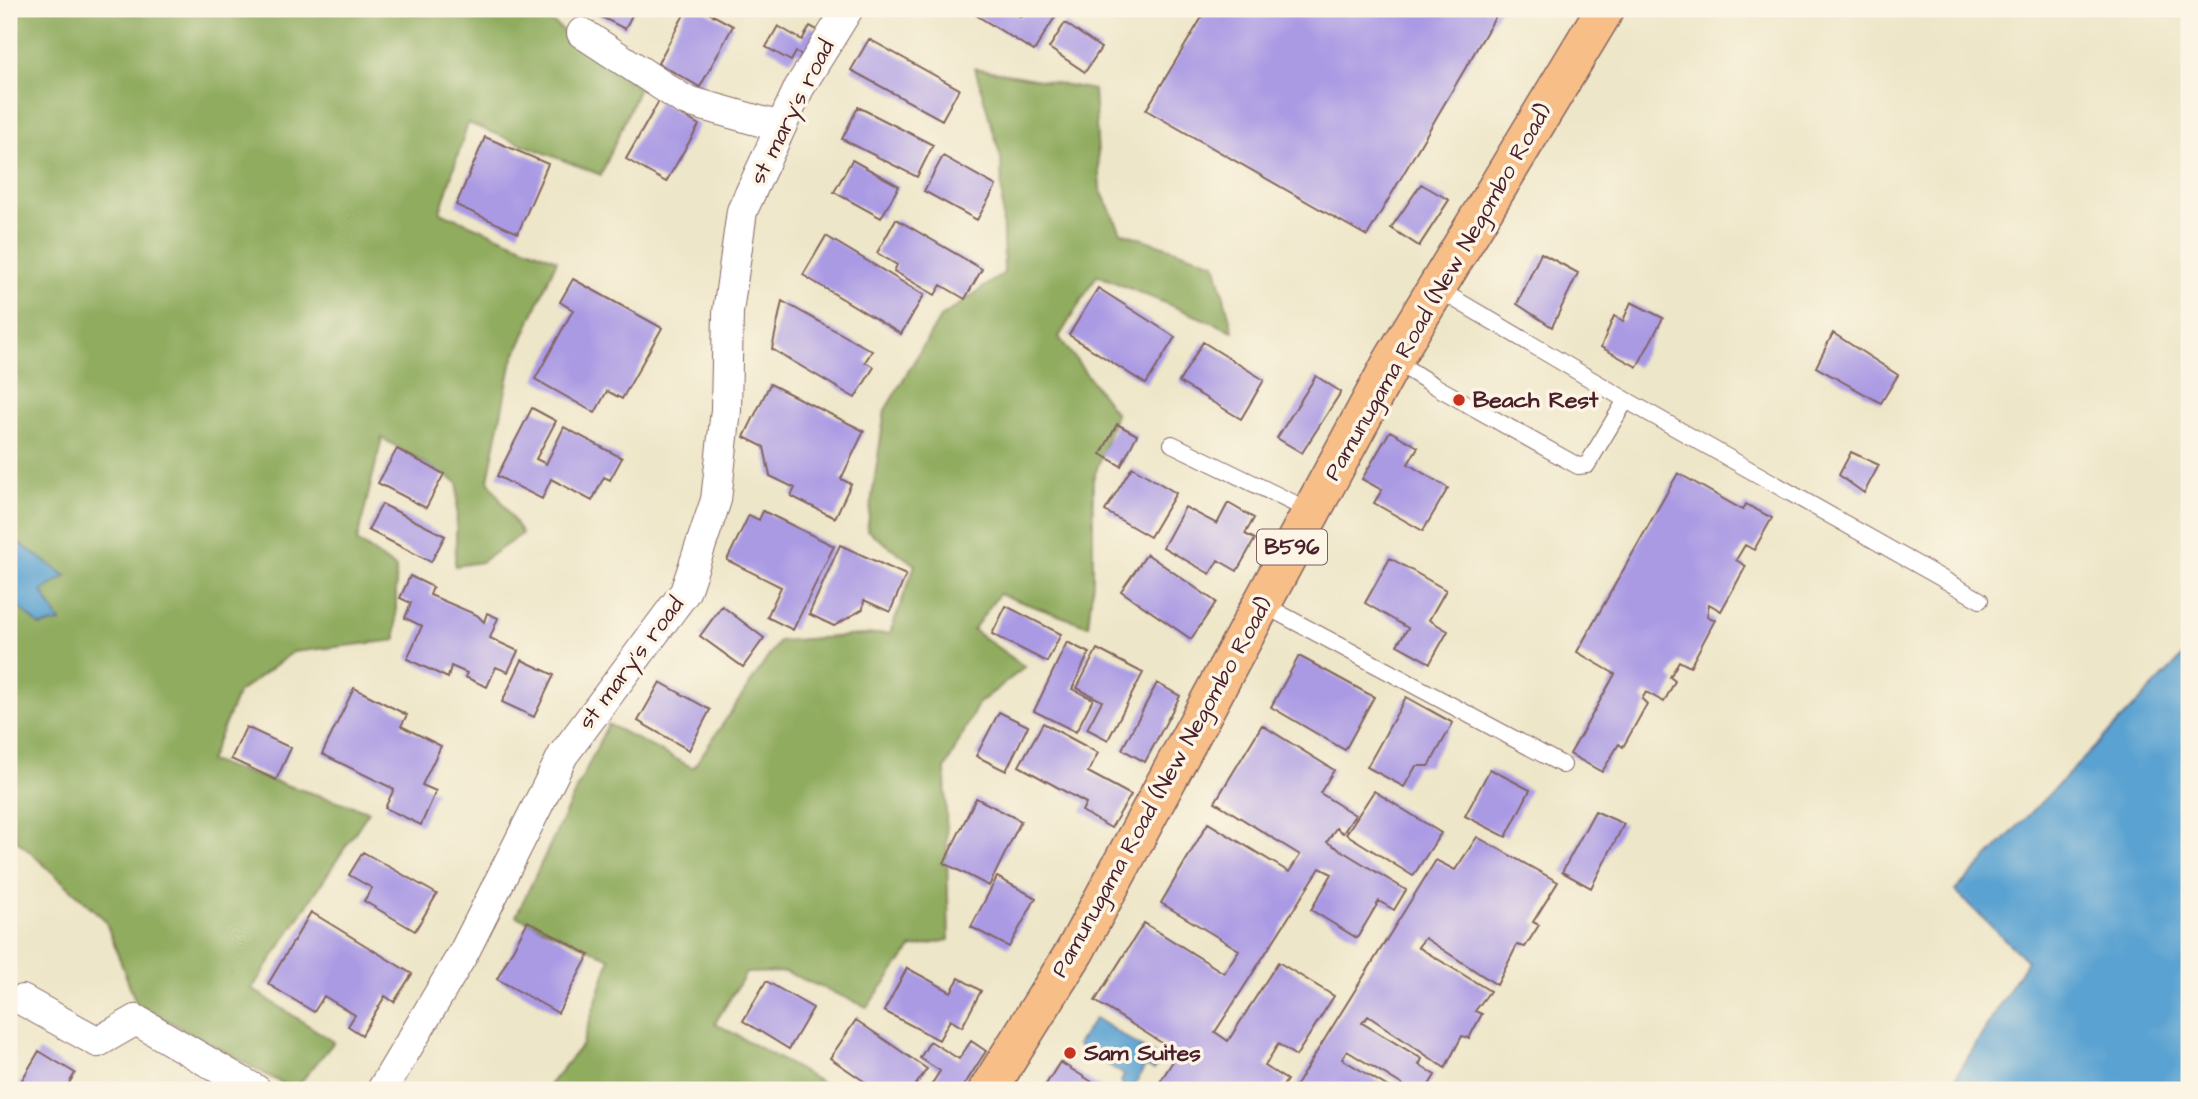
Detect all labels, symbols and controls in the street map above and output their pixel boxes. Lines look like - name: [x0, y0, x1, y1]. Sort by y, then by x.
- street label: st mary's road: [742, 34, 843, 190]
- street label: Pamunugama Road (New Negombo Road): [1316, 98, 1560, 487]
- place label: Beach Rest: [1473, 384, 1599, 416]
- marker: Beach Rest: [1451, 392, 1467, 408]
- road number: B596: [1257, 530, 1327, 564]
- street label: st mary's road: [571, 590, 692, 737]
- street label: Pamunugama Road (New Negombo Road): [1044, 591, 1281, 984]
- place label: Sam Suites: [1083, 1037, 1201, 1069]
- marker: Sam Suites: [1062, 1045, 1078, 1061]

